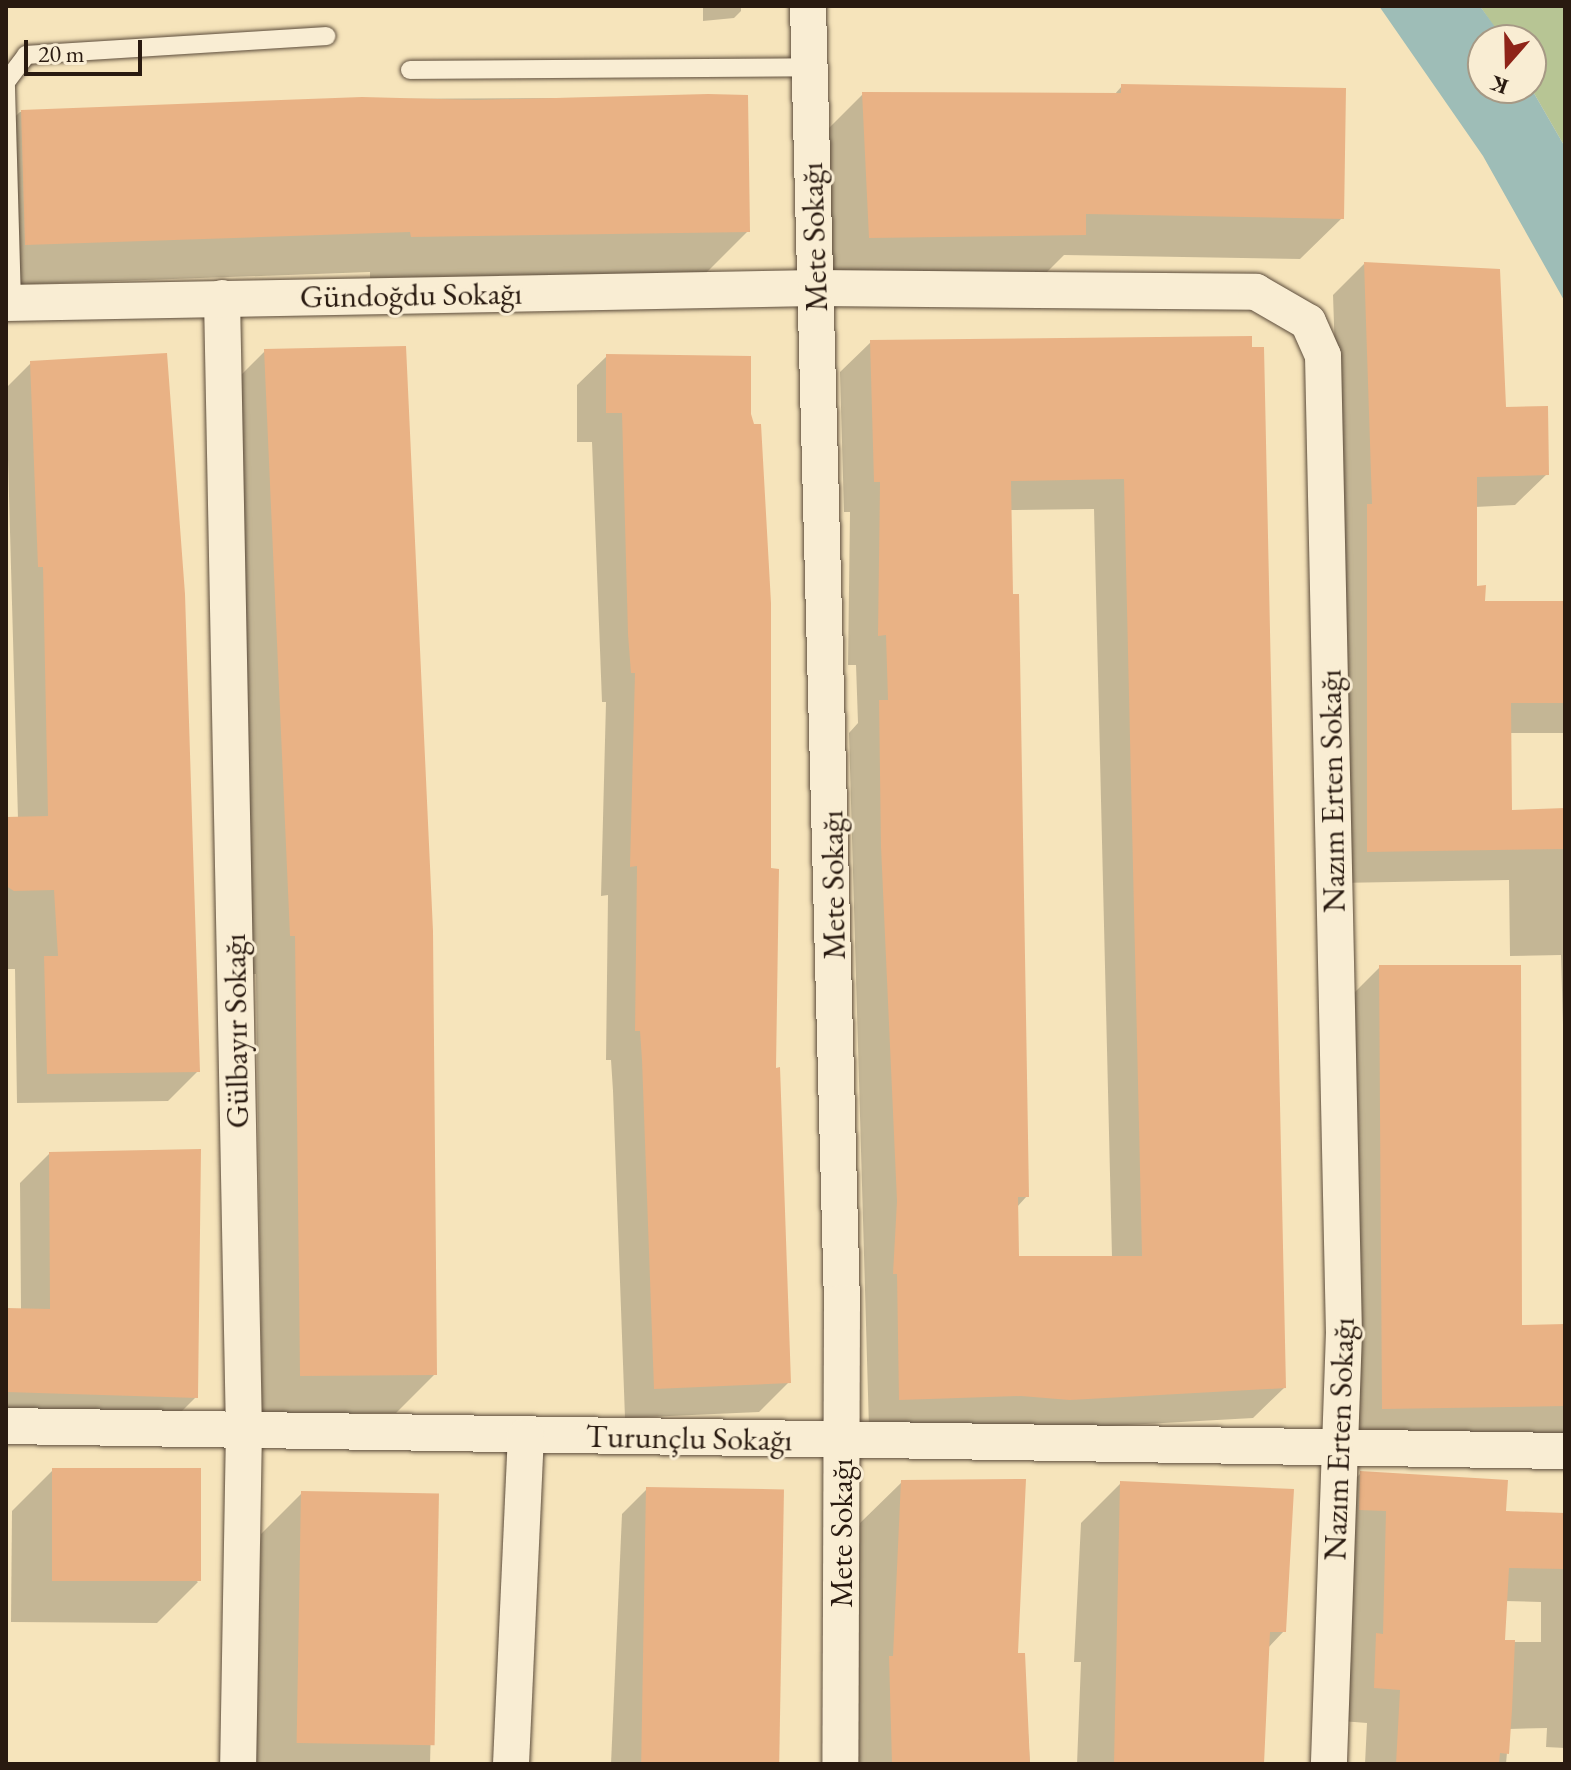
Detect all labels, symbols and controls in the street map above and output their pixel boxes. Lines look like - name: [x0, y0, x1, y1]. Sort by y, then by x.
- scale bar: [28, 24, 146, 74]
- north arrow: [1467, 24, 1547, 104]
- text: 20 m: [38, 38, 85, 69]
- text: K: [1486, 69, 1512, 102]
- street label: Mete Sokağı: [792, 162, 836, 312]
- street label: Gündoğdu Sokağı: [300, 274, 522, 316]
- street label: Nazım Erten Sokağı: [1311, 669, 1353, 913]
- street label: Mete Sokağı: [812, 810, 854, 960]
- street label: Gülbayır Sokağı: [215, 933, 257, 1129]
- street label: Nazım Erten Sokağı: [1316, 1317, 1362, 1561]
- street label: Turunçlu Sokağı: [585, 1417, 793, 1459]
- street label: Mete Sokağı: [822, 1458, 860, 1608]

